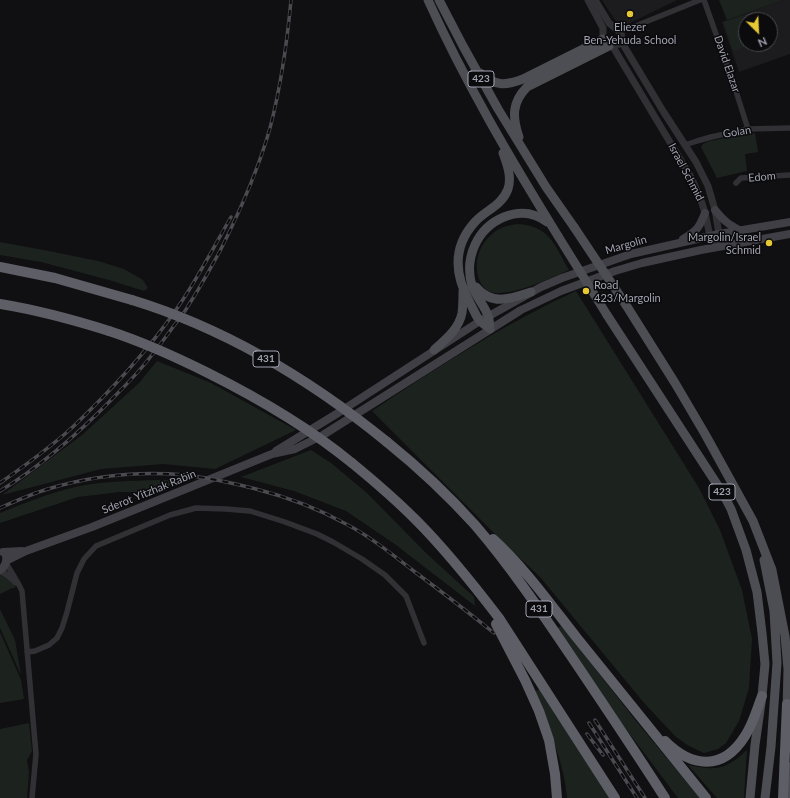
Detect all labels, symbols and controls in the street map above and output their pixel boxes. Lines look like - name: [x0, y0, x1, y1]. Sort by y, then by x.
- marker: Eliezer Ben-Yehuda School: [625, 9, 635, 19]
- north arrow: [738, 12, 778, 52]
- place label: Eliezer Ben-Yehuda School: [584, 20, 676, 46]
- street label: David Elazar: [711, 34, 743, 94]
- text: N: [756, 35, 769, 50]
- road number: 423: [468, 71, 494, 87]
- street label: Golan: [722, 123, 752, 141]
- street label: Israel Schmid: [665, 141, 707, 203]
- street label: Edom: [748, 169, 776, 185]
- place label: Margolin/Israel Schmid: [688, 230, 761, 256]
- street label: Margolin: [604, 233, 648, 257]
- marker: Margolin/Israel Schmid: [764, 238, 774, 248]
- place label: Road 423/Margolin: [594, 278, 661, 304]
- marker: Road 423/Margolin: [581, 286, 591, 296]
- road number: 431: [253, 351, 279, 367]
- street label: Sderot Yitzhak Rabin: [100, 467, 198, 517]
- road number: 423: [709, 484, 735, 500]
- road number: 431: [526, 601, 552, 617]

